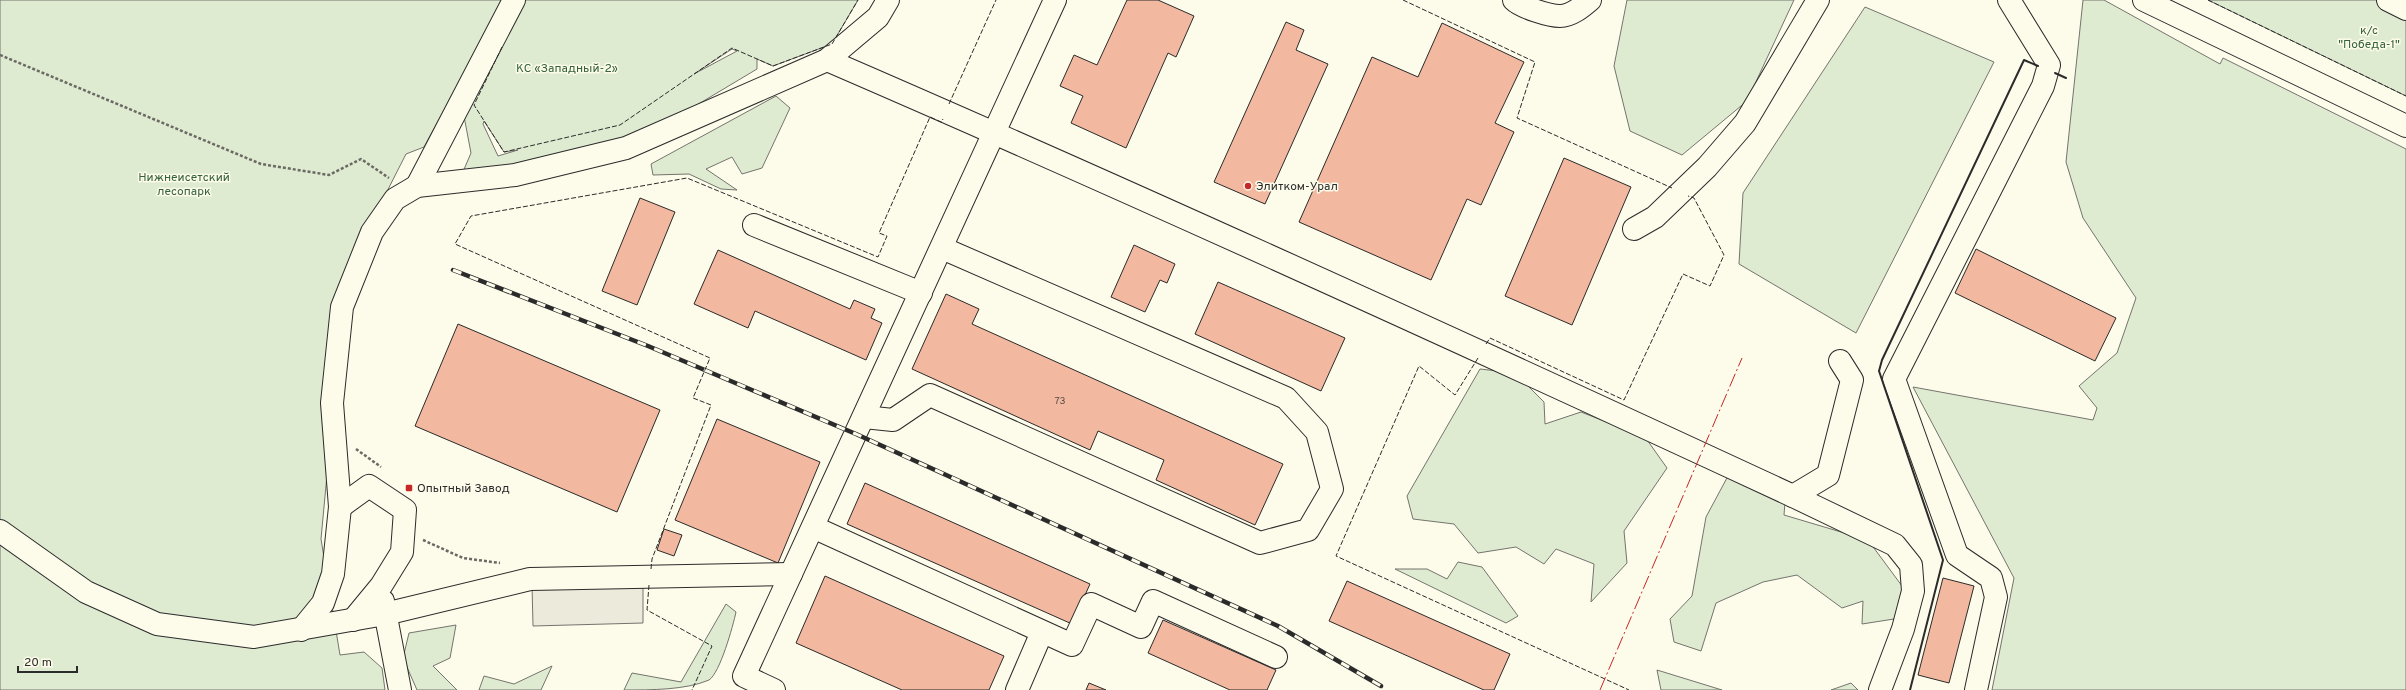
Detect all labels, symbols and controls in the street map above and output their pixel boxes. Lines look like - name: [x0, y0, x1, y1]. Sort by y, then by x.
- park label: к/с "Победа-1": [2338, 23, 2400, 53]
- park label: КС «Западный-2»: [516, 61, 618, 77]
- park label: Нижнеисетский лесопарк: [138, 170, 230, 200]
- place label: Элитком-Урал: [1256, 179, 1338, 195]
- marker: Элитком-Урал: [1243, 181, 1253, 191]
- house number: 73: [1054, 395, 1066, 408]
- place label: Опытный Завод: [417, 481, 510, 497]
- marker: Опытный Завод: [404, 483, 414, 493]
- scale bar: [18, 648, 77, 674]
- text: 20 m: [24, 655, 52, 671]

